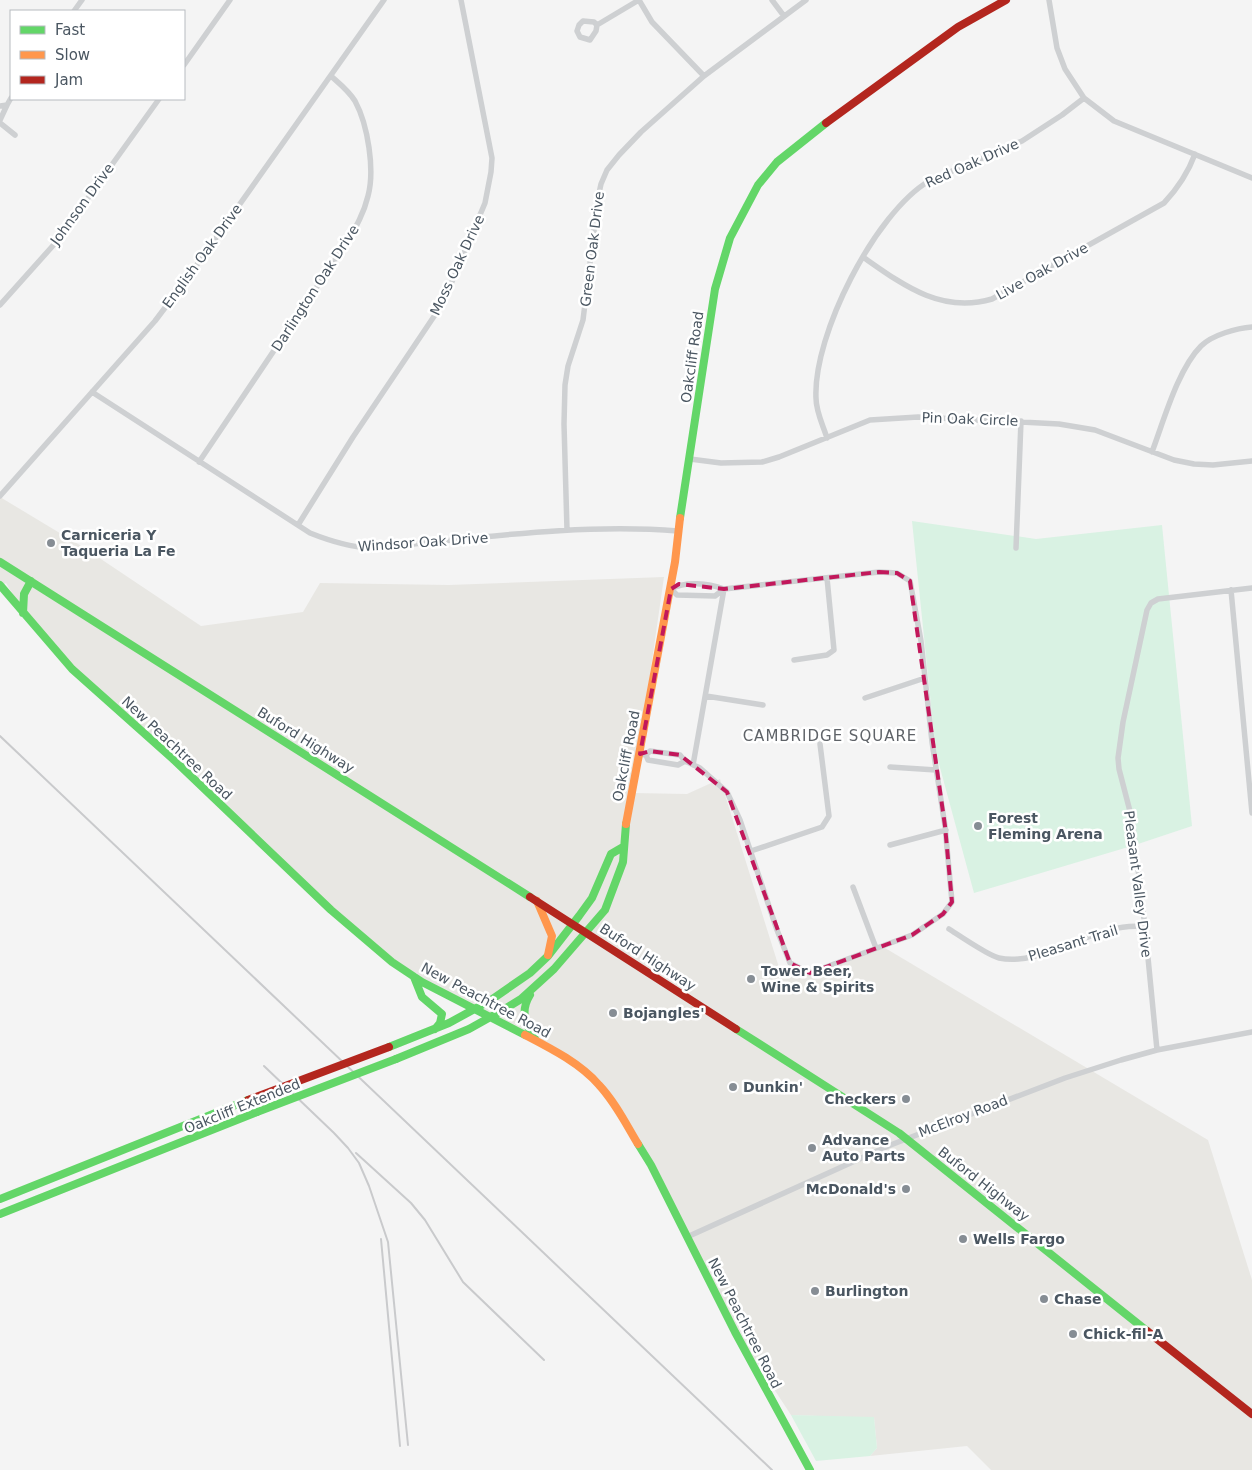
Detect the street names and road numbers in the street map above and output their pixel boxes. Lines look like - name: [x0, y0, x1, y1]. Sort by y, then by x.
- street label: Red Oak Drive: [923, 135, 1021, 191]
- street label: Johnson Drive: [46, 160, 117, 249]
- street label: Green Oak Drive: [577, 190, 607, 308]
- street label: English Oak Drive: [159, 201, 245, 311]
- street label: Moss Oak Drive: [427, 212, 487, 318]
- street label: Darlington Oak Drive: [268, 222, 362, 354]
- street label: Live Oak Drive: [993, 239, 1091, 303]
- street label: Oakcliff Road: [678, 310, 706, 404]
- street label: Pin Oak Circle: [921, 409, 1019, 429]
- street label: Windsor Oak Drive: [357, 529, 489, 555]
- street label: New Peachtree Road: [119, 693, 235, 803]
- street label: Buford Highway: [255, 704, 357, 776]
- street label: Oakcliff Road: [609, 709, 643, 803]
- street label: Pleasant Valley Drive: [1121, 810, 1155, 958]
- street label: Buford Highway: [597, 920, 699, 994]
- street label: Pleasant Trail: [1026, 922, 1120, 964]
- street label: New Peachtree Road: [418, 959, 554, 1041]
- street label: Oakcliff Extended: [182, 1075, 302, 1137]
- street label: McElroy Road: [916, 1092, 1010, 1140]
- street label: Buford Highway: [935, 1143, 1033, 1225]
- street label: New Peachtree Road: [705, 1255, 785, 1391]

